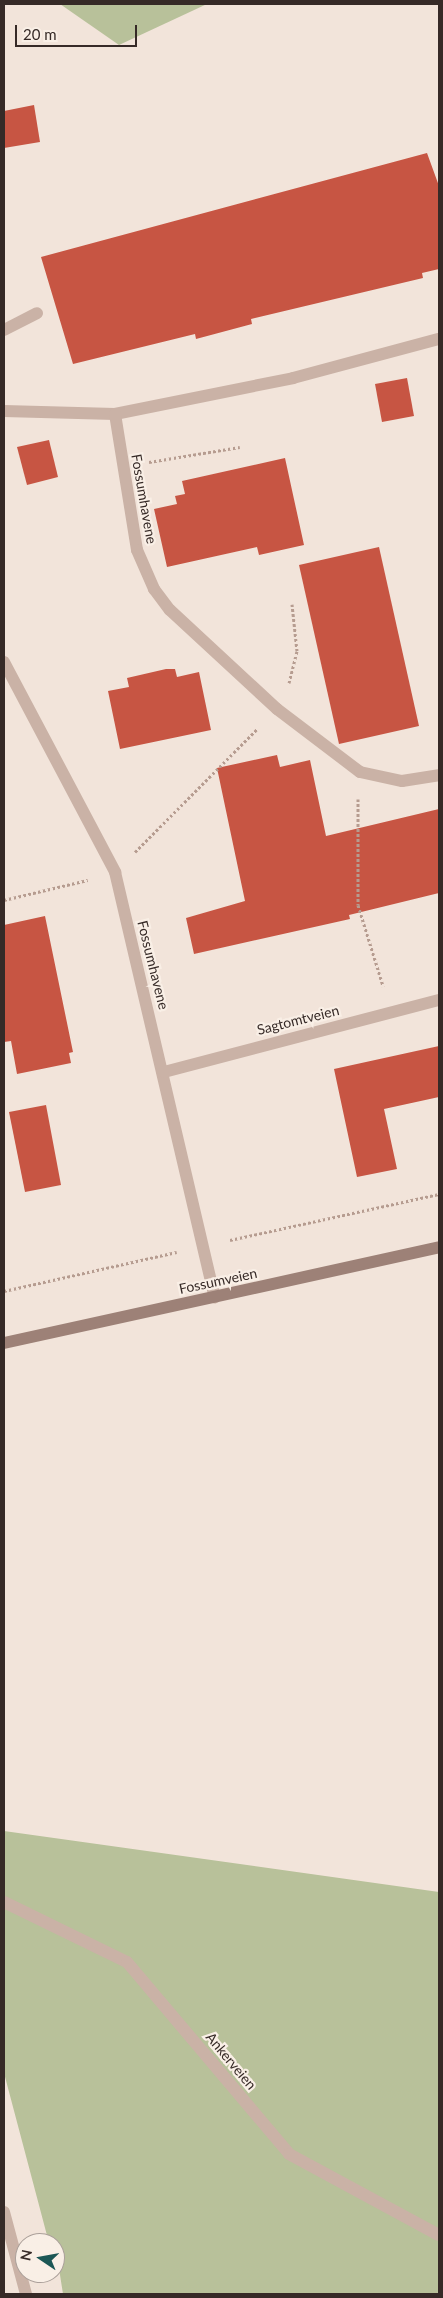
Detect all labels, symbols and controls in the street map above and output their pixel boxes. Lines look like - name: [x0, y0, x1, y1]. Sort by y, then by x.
- scale bar: [18, 15, 140, 47]
- text: 20 m: [23, 25, 57, 43]
- street label: Fossumhavene: [128, 453, 160, 545]
- street label: Fossumhavene: [134, 919, 172, 1011]
- street label: Sagtomtveien: [255, 1002, 341, 1038]
- street label: Fossumveien: [177, 1265, 259, 1297]
- street label: Ankerveien: [202, 2029, 260, 2093]
- north arrow: [15, 2233, 65, 2283]
- text: N: [16, 2248, 35, 2262]

